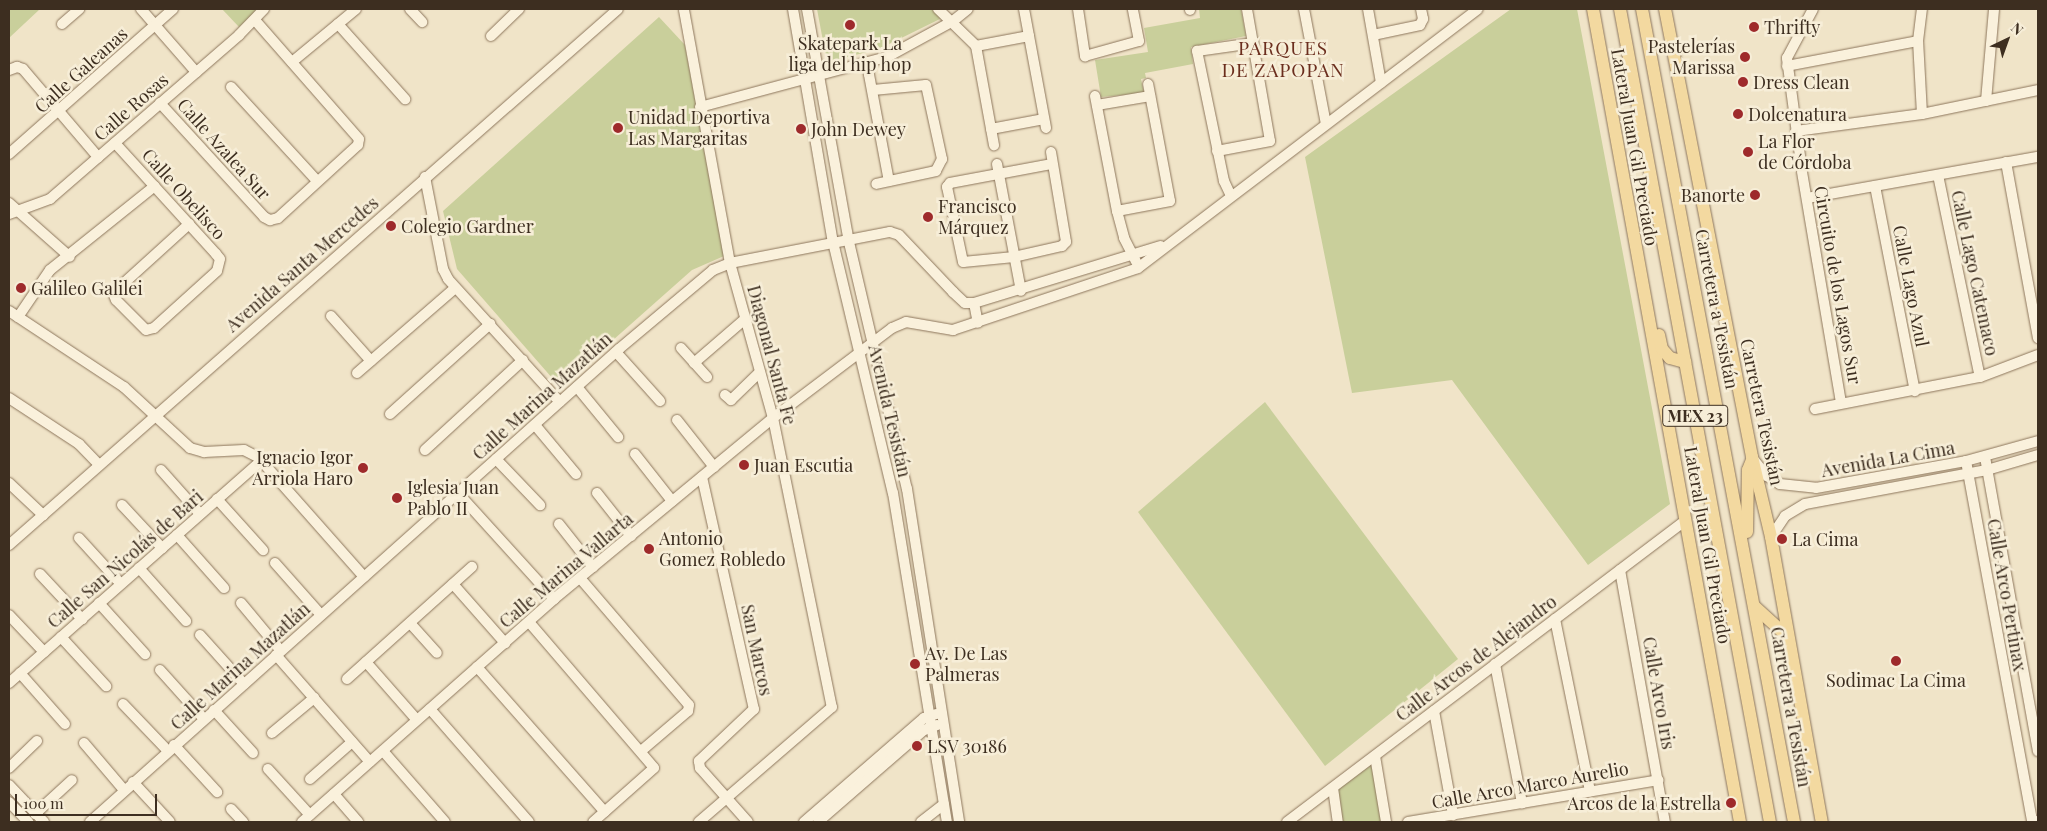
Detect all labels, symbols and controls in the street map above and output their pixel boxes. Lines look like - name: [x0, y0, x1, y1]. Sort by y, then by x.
- north arrow: [1982, 15, 2032, 65]
- place label: Thrifty: [1764, 16, 1820, 38]
- text: N: [2007, 18, 2027, 39]
- marker: Skatepark La liga del hip hop: [844, 19, 856, 31]
- marker: Thrifty: [1748, 21, 1760, 33]
- street label: Calle Galeanas: [30, 23, 132, 117]
- place label: Skatepark La liga del hip hop: [788, 33, 912, 76]
- place label: Pastelerías Marissa: [1648, 36, 1735, 78]
- district label: PARQUES DE ZAPOPAN: [1220, 37, 1346, 81]
- street label: Lateral Juan Gil Preciado: [1607, 47, 1663, 247]
- marker: Pastelerías Marissa: [1739, 51, 1751, 63]
- street label: Calle Rosas: [89, 69, 173, 145]
- place label: Dress Clean: [1753, 71, 1850, 93]
- marker: Dress Clean: [1737, 76, 1749, 88]
- street label: Calle Azalea Sur: [173, 94, 275, 204]
- place label: Dolcenatura: [1748, 103, 1847, 125]
- place label: Unidad Deportiva Las Margaritas: [628, 107, 770, 150]
- marker: Dolcenatura: [1732, 108, 1744, 120]
- place label: John Dewey: [811, 118, 906, 140]
- marker: Unidad Deportiva Las Margaritas: [612, 122, 624, 134]
- marker: John Dewey: [795, 123, 807, 135]
- place label: La Flor de Córdoba: [1758, 131, 1851, 173]
- street label: Calle Obelisco: [138, 144, 230, 244]
- marker: La Flor de Córdoba: [1742, 146, 1754, 158]
- place label: Banorte: [1681, 184, 1745, 206]
- street label: Circuito de los Lagos Sur: [1810, 184, 1866, 386]
- street label: Calle Lago Catemaco: [1947, 188, 2003, 358]
- marker: Banorte: [1749, 189, 1761, 201]
- street label: Avenida Santa Mercedes: [221, 192, 383, 336]
- place label: Francisco Márquez: [938, 196, 1017, 238]
- marker: Francisco Márquez: [922, 211, 934, 223]
- place label: Colegio Gardner: [401, 215, 534, 237]
- marker: Colegio Gardner: [385, 220, 397, 232]
- street label: Calle Lago Azul: [1889, 223, 1933, 349]
- street label: Carretera a Tesistán: [1691, 227, 1743, 391]
- place label: Galileo Galilei: [31, 277, 143, 299]
- marker: Galileo Galilei: [15, 282, 27, 294]
- street label: Diagonal Santa Fe: [743, 283, 801, 427]
- street label: Calle Marina Mazatlán: [468, 328, 616, 464]
- street label: Carretera Tesistán: [1736, 336, 1788, 488]
- street label: Avenida Tesistán: [864, 342, 916, 480]
- road number: MEX 23: [1661, 402, 1729, 430]
- street label: Avenida La Cima: [1819, 437, 1957, 481]
- street label: Lateral Juan Gil Preciado: [1680, 445, 1736, 645]
- place label: Ignacio Igor Arriola Haro: [252, 447, 353, 489]
- place label: Juan Escutia: [754, 454, 853, 476]
- marker: Juan Escutia: [738, 459, 750, 471]
- marker: Ignacio Igor Arriola Haro: [357, 462, 369, 474]
- place label: Iglesia Juan Pablo II: [407, 477, 499, 520]
- street label: Calle San Nicolás de Bari: [43, 485, 207, 633]
- marker: Iglesia Juan Pablo II: [391, 492, 403, 504]
- street label: Calle Marina Vallarta: [494, 507, 638, 633]
- street label: Calle Arco Pertinax: [1983, 517, 2031, 673]
- place label: Antonio Gomez Robledo: [659, 528, 786, 570]
- place label: La Cima: [1792, 528, 1859, 550]
- marker: La Cima: [1776, 533, 1788, 545]
- marker: Antonio Gomez Robledo: [643, 543, 655, 555]
- street label: Calle Arcos de Alejandro: [1391, 590, 1561, 726]
- street label: Calle Marina Mazatlán: [166, 598, 314, 734]
- street label: San Marcos: [737, 602, 777, 698]
- street label: Carretera a Tesistán: [1766, 625, 1816, 789]
- street label: Calle Arco Iris: [1638, 635, 1680, 751]
- place label: Av. De Las Palmeras: [925, 643, 1008, 686]
- marker: Sodimac La Cima: [1890, 655, 1902, 667]
- marker: Av. De Las Palmeras: [909, 658, 921, 670]
- place label: Sodimac La Cima: [1826, 669, 1966, 691]
- place label: LSV 30186: [927, 735, 1007, 757]
- marker: LSV 30186: [911, 740, 923, 752]
- street label: Calle Arco Marco Aurelio: [1429, 757, 1631, 813]
- scale bar: [18, 784, 160, 816]
- place label: Arcos de la Estrella: [1567, 792, 1721, 814]
- text: 100 m: [23, 793, 64, 813]
- marker: Arcos de la Estrella: [1725, 797, 1737, 809]

